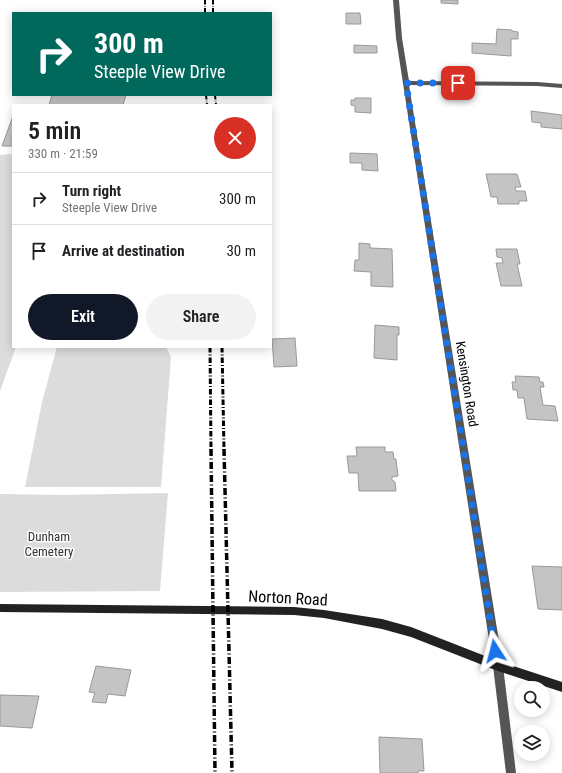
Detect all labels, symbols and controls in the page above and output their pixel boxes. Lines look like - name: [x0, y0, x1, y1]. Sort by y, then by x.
- text: 300 m: [94, 27, 164, 60]
- icon: right: [28, 28, 80, 80]
- text: Steeple View Drive: [94, 61, 226, 82]
- pin: [441, 66, 475, 100]
- icon: arrive: [447, 72, 469, 94]
- text: 5 min: [28, 117, 81, 145]
- button: close: [214, 117, 256, 159]
- text: 330 m · 21:59: [28, 146, 98, 161]
- text: Turn right: [62, 182, 121, 200]
- icon: right: [28, 188, 50, 210]
- text: 300 m: [219, 190, 256, 208]
- text: Steeple View Drive: [62, 200, 157, 215]
- icon: arrive: [28, 240, 50, 262]
- text: Arrive at destination: [62, 242, 185, 260]
- text: 30 m: [226, 242, 256, 260]
- button: Exit: [28, 294, 138, 340]
- button: Share: [146, 294, 256, 340]
- street label: Kensington Road: [453, 340, 481, 428]
- park label: Dunham Cemetery: [25, 529, 74, 559]
- street label: Norton Road: [248, 586, 328, 610]
- position arrow: [474, 630, 516, 672]
- map controls: [514, 681, 550, 761]
- button: search: [514, 681, 550, 717]
- button: layers: [514, 725, 550, 761]

